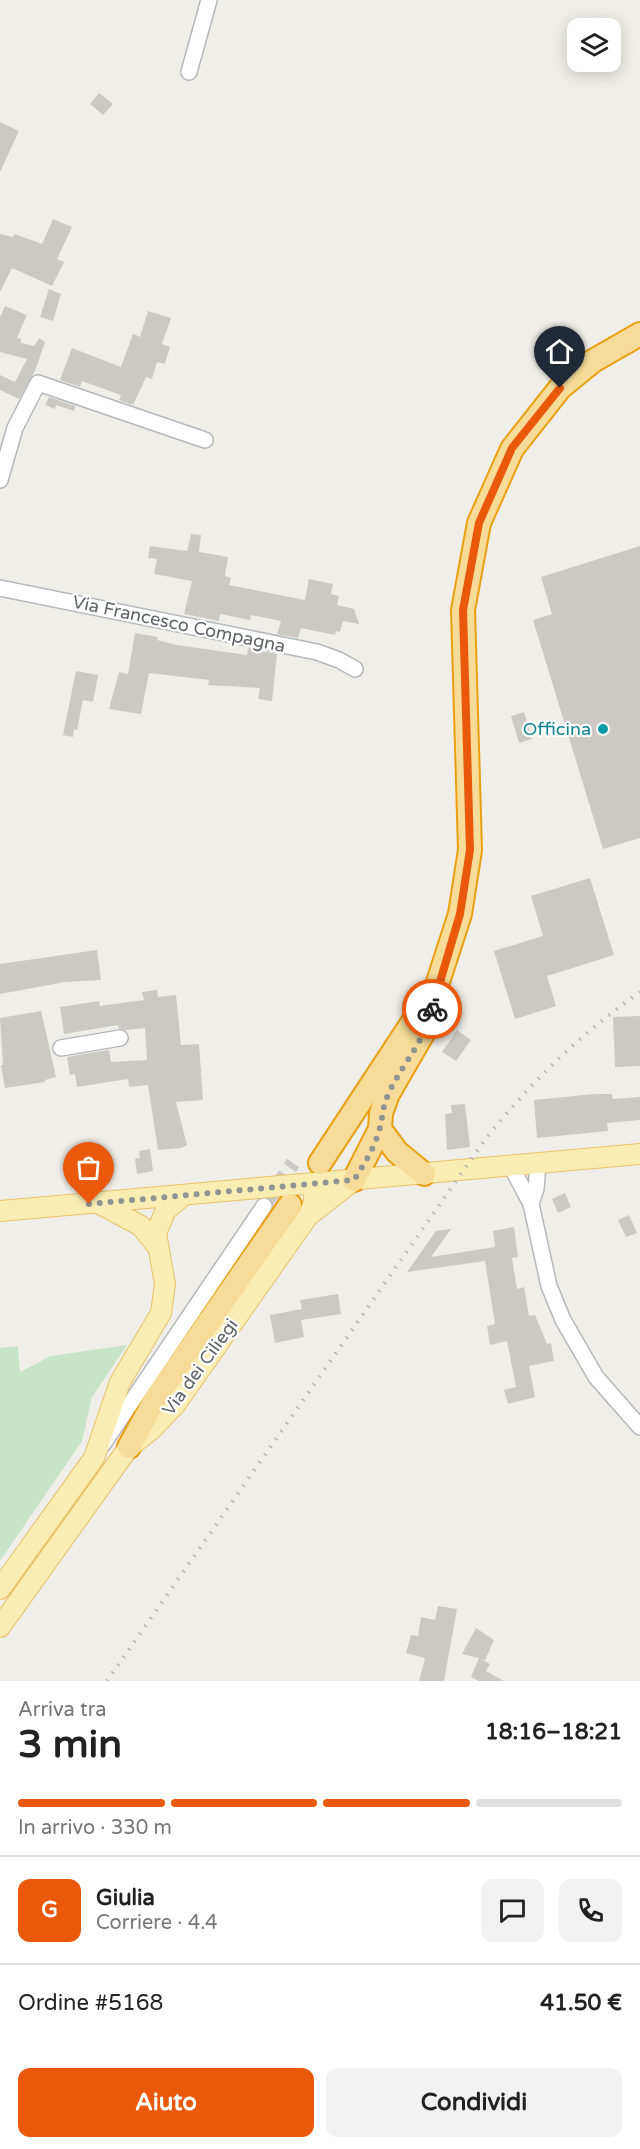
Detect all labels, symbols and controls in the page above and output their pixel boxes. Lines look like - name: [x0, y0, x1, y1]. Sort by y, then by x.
- map controls: [567, 18, 621, 72]
- button: layers: [567, 18, 621, 72]
- pin: [534, 326, 585, 388]
- icon: home: [543, 335, 576, 368]
- street label: Via Francesco Compagna: [71, 591, 287, 657]
- place label: Officina: [523, 718, 591, 740]
- marker: Officina: [596, 722, 610, 736]
- courier: [402, 979, 462, 1039]
- icon: bike: [416, 993, 449, 1026]
- pin: [63, 1142, 114, 1204]
- icon: bag: [72, 1151, 105, 1184]
- street label: Via dei Ciliegi: [158, 1314, 242, 1420]
- text: Arriva tra: [18, 1698, 107, 1722]
- text: 18:16–18:21: [485, 1719, 622, 1745]
- text: 3 min: [18, 1721, 122, 1768]
- text: In arrivo · 330 m: [18, 1816, 172, 1840]
- button: chat: [481, 1879, 544, 1942]
- button: phone: [559, 1879, 622, 1942]
- text: Giulia: [96, 1885, 155, 1911]
- text: G: [41, 1897, 58, 1923]
- text: Corriere · 4.4: [96, 1911, 218, 1935]
- text: Ordine #5168: [18, 1990, 163, 2016]
- text: 41.50 €: [540, 1990, 622, 2016]
- button: Aiuto: [18, 2068, 314, 2137]
- button: Condividi: [326, 2068, 622, 2137]

